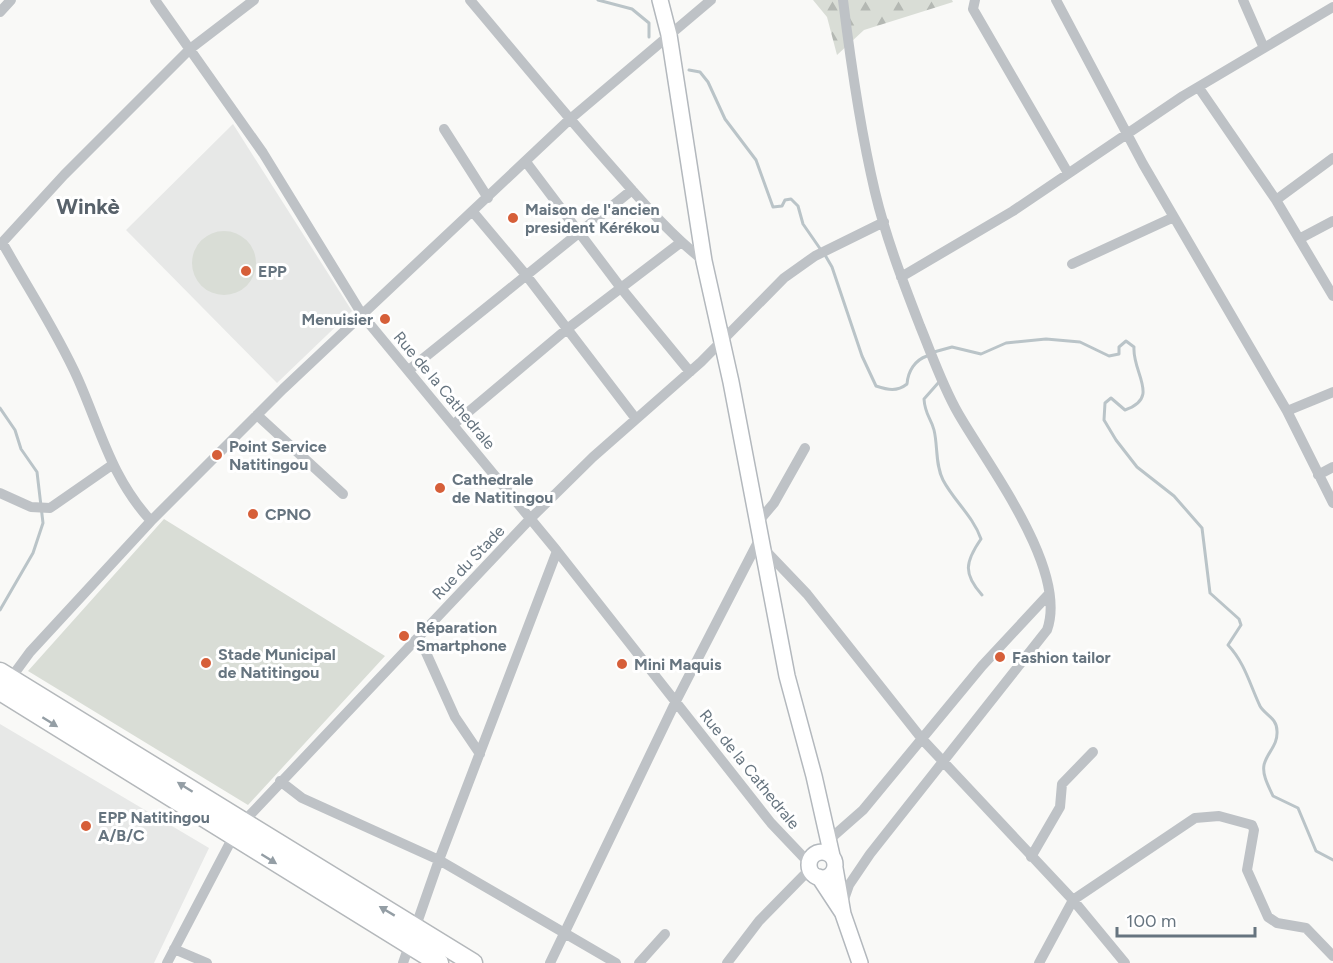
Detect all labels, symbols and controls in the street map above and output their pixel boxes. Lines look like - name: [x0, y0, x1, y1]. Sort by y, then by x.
- district label: Winkè: [56, 193, 120, 220]
- place label: Maison de l'ancien president Kérékou: [525, 200, 660, 237]
- marker: Maison de l'ancien president Kérékou: [506, 211, 520, 225]
- place label: EPP: [258, 262, 287, 281]
- marker: EPP: [239, 264, 253, 278]
- place label: Menuisier: [301, 310, 373, 329]
- marker: Menuisier: [378, 312, 392, 326]
- street label: Rue de la Cathedrale: [390, 328, 500, 453]
- place label: Point Service Natitingou: [229, 437, 327, 474]
- marker: Point Service Natitingou: [210, 448, 224, 462]
- place label: Cathedrale de Natitingou: [452, 470, 553, 507]
- marker: Cathedrale de Natitingou: [433, 481, 447, 495]
- place label: CPNO: [265, 505, 312, 524]
- marker: CPNO: [246, 507, 260, 521]
- street label: Rue du Stade: [428, 521, 509, 603]
- place label: Réparation Smartphone: [416, 618, 507, 655]
- marker: Réparation Smartphone: [397, 629, 411, 643]
- place label: Stade Municipal de Natitingou: [218, 645, 336, 682]
- place label: Fashion tailor: [1012, 648, 1111, 667]
- marker: Fashion tailor: [993, 650, 1007, 664]
- place label: Mini Maquis: [634, 655, 722, 674]
- marker: Stade Municipal de Natitingou: [199, 656, 213, 670]
- marker: Mini Maquis: [615, 657, 629, 671]
- street label: Rue de la Cathedrale: [696, 706, 804, 833]
- one-way arrow: [42, 717, 58, 728]
- one-way arrow: [178, 781, 194, 793]
- place label: EPP Natitingou A/B/C: [98, 808, 210, 845]
- marker: EPP Natitingou A/B/C: [79, 819, 93, 833]
- one-way arrow: [261, 853, 277, 864]
- scale bar: [1117, 900, 1255, 938]
- one-way arrow: [379, 905, 396, 916]
- text: 100 m: [1126, 910, 1176, 932]

